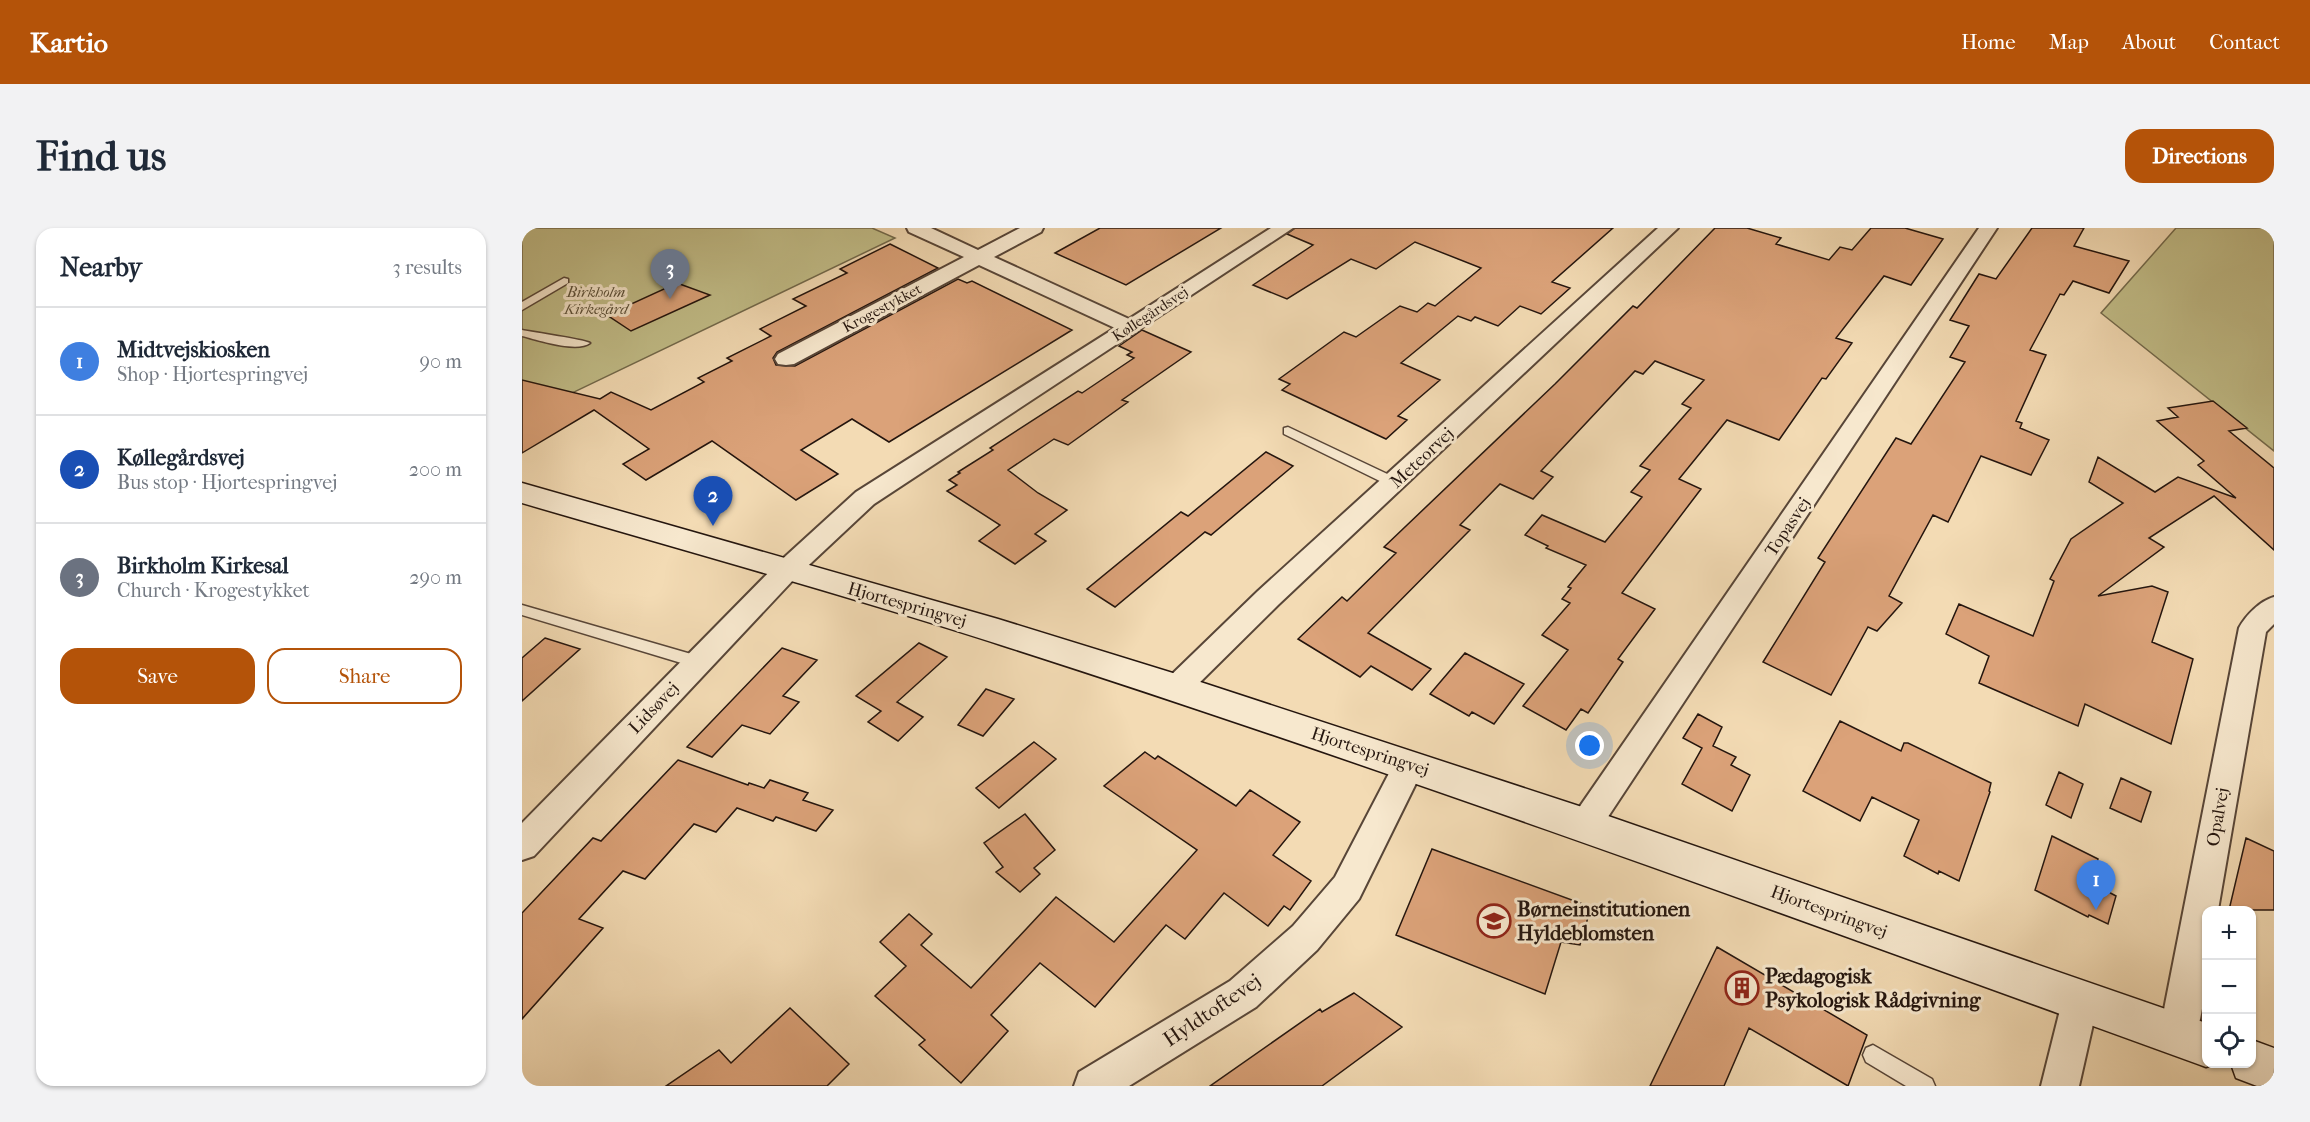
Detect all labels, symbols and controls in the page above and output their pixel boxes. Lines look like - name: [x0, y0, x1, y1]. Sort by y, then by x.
- text: Kartio: [30, 26, 108, 59]
- text: Home: [1961, 30, 2016, 54]
- text: Map: [2049, 30, 2089, 54]
- text: About: [2122, 30, 2176, 54]
- text: Contact: [2209, 30, 2280, 54]
- button: Directions: [2125, 129, 2274, 183]
- text: Find us: [36, 132, 166, 181]
- pin: 3: [650, 250, 690, 299]
- text: Nearby: [60, 252, 142, 283]
- text: 3 results: [393, 256, 462, 279]
- street label: Krogestykket: [839, 279, 925, 336]
- park label: Birkholm Kirkegård: [563, 283, 630, 318]
- street label: Køllegårdsvej: [1109, 283, 1191, 345]
- text: Midtvejskiosken: [117, 337, 270, 363]
- text: 1: [76, 350, 83, 373]
- text: 90 m: [420, 350, 462, 373]
- text: Shop · Hjortespringvej: [117, 363, 308, 386]
- street label: Meteorvej: [1386, 423, 1458, 493]
- text: Køllegårdsvej: [117, 445, 245, 471]
- text: 2: [74, 458, 85, 481]
- text: 200 m: [409, 458, 462, 481]
- text: Bus stop · Hjortespringvej: [117, 471, 337, 494]
- pin: 2: [694, 476, 732, 526]
- street label: Topasvej: [1761, 494, 1815, 560]
- text: Birkholm Kirkesal: [117, 553, 289, 579]
- text: 3: [75, 566, 84, 589]
- text: 290 m: [409, 566, 462, 589]
- street label: Hjortespringvej: [845, 578, 969, 632]
- text: Church · Krogestykket: [117, 579, 310, 602]
- button: Save: [60, 648, 255, 704]
- button: Share: [267, 648, 462, 704]
- street label: Lidsøvej: [624, 678, 684, 738]
- street label: Hjortespringvej: [1308, 723, 1432, 781]
- your location: [1575, 731, 1604, 760]
- street label: Opalvej: [2202, 786, 2234, 848]
- pin: 1: [2076, 860, 2116, 910]
- street label: Hjortespringvej: [1768, 881, 1890, 943]
- place label: Børneinstitutionen Hyldeblomsten: [1517, 897, 1691, 945]
- school or university icon: Børneinstitutionen Hyldeblomsten: [1476, 903, 1512, 939]
- map controls: [2202, 906, 2256, 1068]
- button: +: [2202, 906, 2256, 960]
- button: −: [2202, 960, 2256, 1014]
- place label: Pædagogisk Psykologisk Rådgivning: [1765, 964, 1981, 1012]
- street label: Hyldtoftevej: [1159, 968, 1265, 1052]
- building icon: Pædagogisk Psykologisk Rådgivning: [1724, 970, 1760, 1006]
- button: locate: [2202, 1014, 2256, 1068]

